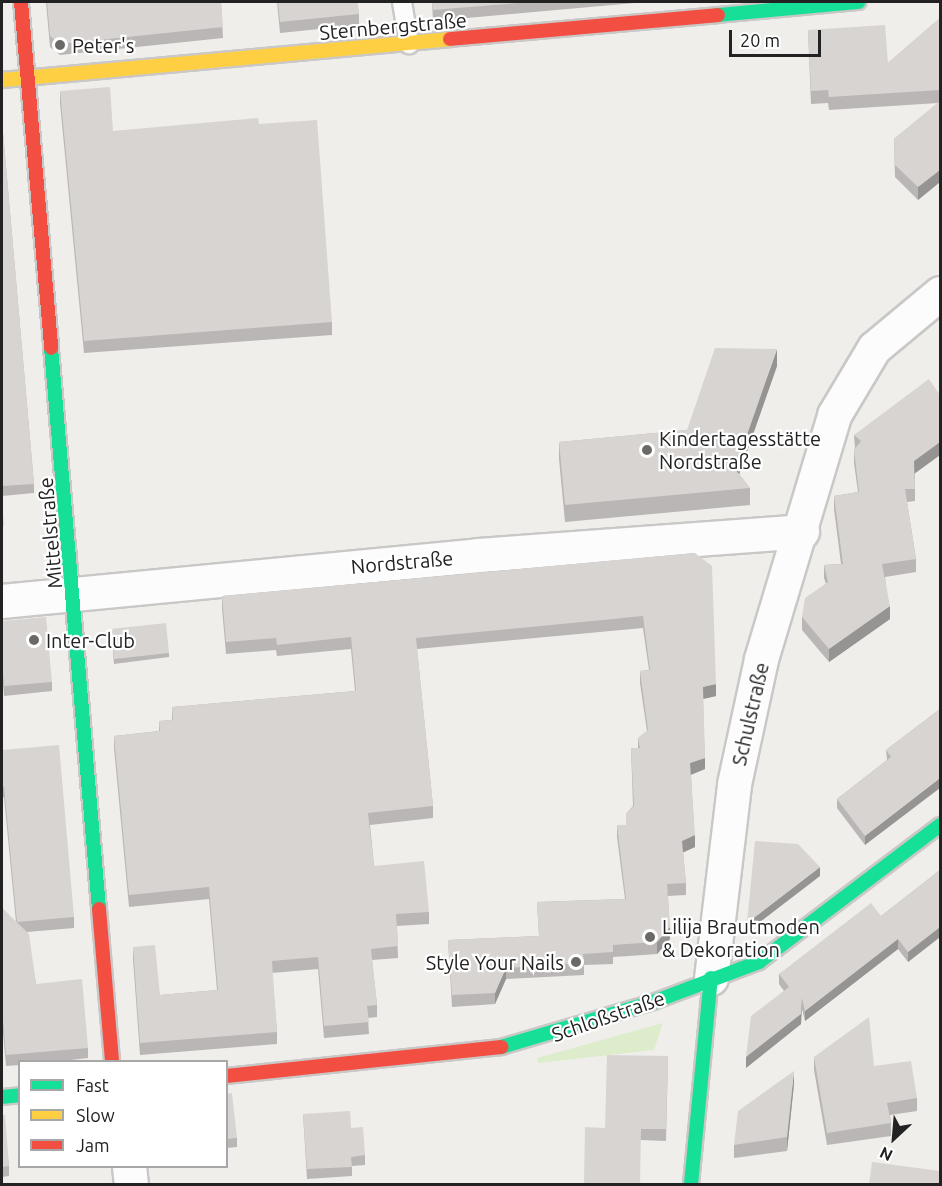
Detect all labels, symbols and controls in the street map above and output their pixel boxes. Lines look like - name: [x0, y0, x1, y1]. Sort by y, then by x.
- street label: Sternbergstraße: [318, 8, 468, 44]
- scale bar: [732, 18, 824, 56]
- text: 20 m: [740, 30, 780, 50]
- place label: Peter's: [72, 33, 135, 57]
- marker: Peter's: [53, 38, 67, 52]
- place label: Kindertagesstätte Nordstraße: [659, 426, 821, 473]
- marker: Kindertagesstätte Nordstraße: [640, 443, 654, 457]
- street label: Mittelstraße: [33, 476, 67, 590]
- street label: Nordstraße: [350, 546, 454, 578]
- place label: Inter-Club: [46, 628, 135, 652]
- marker: Inter-Club: [27, 633, 41, 647]
- street label: Schulstraße: [726, 660, 774, 768]
- place label: Lilija Brautmoden & Dekoration: [662, 914, 820, 961]
- marker: Lilija Brautmoden & Dekoration: [643, 930, 657, 944]
- place label: Style Your Nails: [426, 950, 564, 974]
- marker: Style Your Nails: [569, 955, 583, 969]
- street label: Schloßstraße: [548, 985, 668, 1047]
- legend: [18, 1060, 228, 1168]
- text: Fast: [76, 1075, 109, 1095]
- text: Slow: [76, 1105, 115, 1125]
- north arrow: [864, 1108, 924, 1168]
- text: Jam: [76, 1135, 110, 1155]
- text: N: [877, 1143, 895, 1165]

